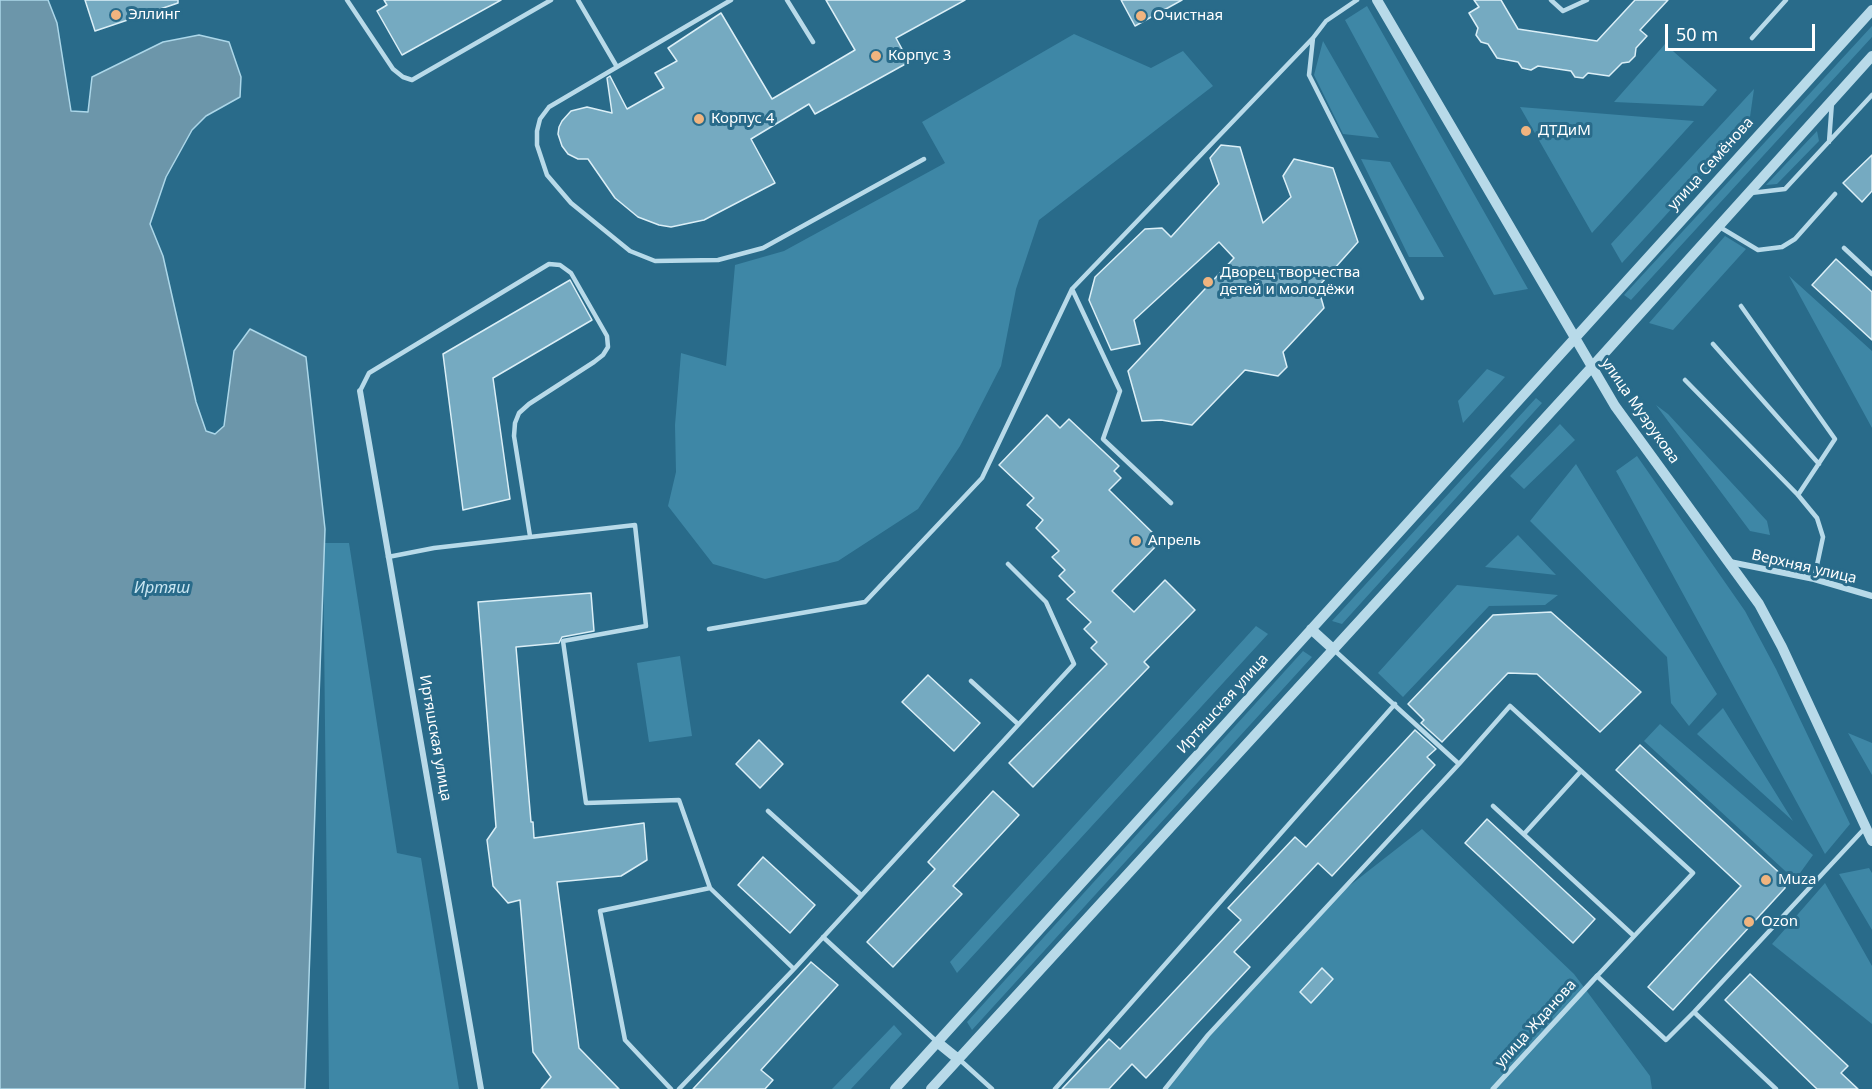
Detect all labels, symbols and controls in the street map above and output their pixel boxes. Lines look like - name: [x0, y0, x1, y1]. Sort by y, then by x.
- place label: Эллинг: [128, 6, 180, 24]
- place label: Очистная: [1153, 7, 1223, 25]
- marker: Эллинг: [109, 8, 123, 22]
- marker: Очистная: [1134, 9, 1148, 23]
- scale bar: [1668, 12, 1818, 50]
- text: 50 m: [1676, 22, 1718, 46]
- place label: Корпус 3: [888, 47, 951, 65]
- marker: Корпус 3: [869, 49, 883, 63]
- place label: Корпус 4: [711, 110, 774, 128]
- marker: Корпус 4: [692, 112, 706, 126]
- street label: улица Семёнова: [1665, 114, 1757, 214]
- place label: ДТДиМ: [1538, 122, 1591, 140]
- marker: ДТДиМ: [1519, 124, 1533, 138]
- place label: Дворец творчества детей и молодёжи: [1220, 264, 1360, 299]
- marker: Дворец творчества детей и молодёжи: [1201, 275, 1215, 289]
- street label: улица Музрукова: [1597, 355, 1683, 467]
- place label: Апрель: [1148, 532, 1201, 550]
- marker: Апрель: [1129, 534, 1143, 548]
- street label: Верхняя улица: [1750, 546, 1858, 588]
- water label: Иртяш: [134, 578, 190, 598]
- street label: Иртяшская улица: [1174, 650, 1272, 758]
- street label: Иртяшская улица: [415, 673, 455, 803]
- place label: Muza: [1778, 871, 1816, 889]
- marker: Muza: [1759, 873, 1773, 887]
- place label: Ozon: [1761, 913, 1798, 931]
- marker: Ozon: [1742, 915, 1756, 929]
- street label: улица Жданова: [1492, 976, 1580, 1072]

